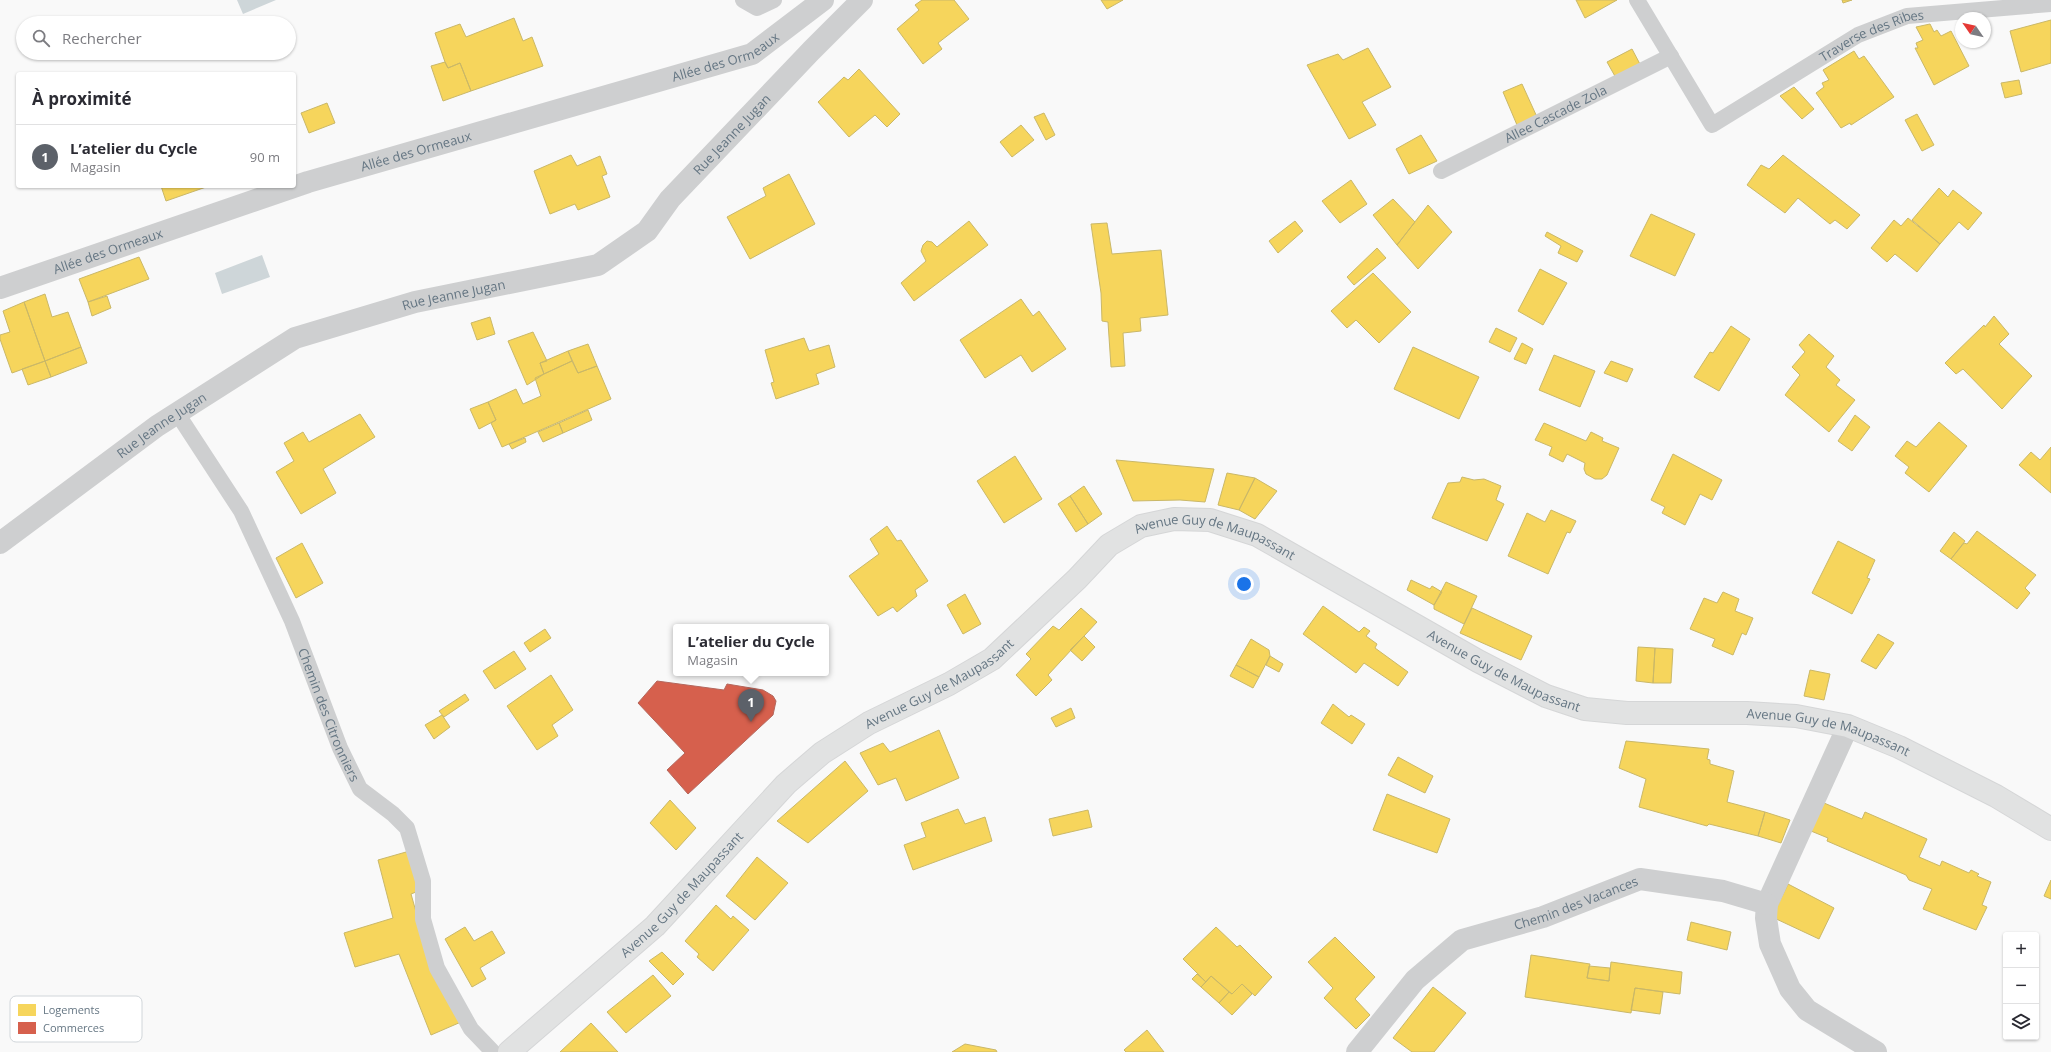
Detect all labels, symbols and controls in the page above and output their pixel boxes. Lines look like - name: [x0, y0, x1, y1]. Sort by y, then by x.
- street label: Traverse des Ribes: [1816, 6, 1925, 66]
- north arrow: [1955, 12, 1991, 48]
- search box: [16, 16, 296, 60]
- icon: search: [30, 27, 52, 49]
- text: Rechercher: [62, 28, 142, 48]
- street label: Allée des Ormeaux: [670, 28, 783, 86]
- street label: Allee Cascade Zola: [1501, 81, 1610, 147]
- text: À proximité: [32, 87, 131, 110]
- street label: Rue Jeanne Jugan: [689, 90, 775, 178]
- street label: Allée des Ormeaux: [358, 126, 474, 175]
- text: L’atelier du Cycle: [70, 138, 197, 158]
- text: 1: [41, 148, 49, 166]
- text: 90 m: [250, 148, 280, 166]
- text: Magasin: [70, 158, 121, 176]
- street label: Allée des Ormeaux: [51, 224, 165, 278]
- street label: Rue Jeanne Jugan: [400, 275, 507, 314]
- street label: Rue Jeanne Jugan: [113, 388, 210, 462]
- street label: Avenue Guy de Maupassant: [1130, 510, 1299, 564]
- your location: [1234, 574, 1254, 594]
- popup: [673, 624, 829, 676]
- street label: Avenue Guy de Maupassant: [1424, 625, 1583, 716]
- text: L’atelier du Cycle: [687, 631, 815, 651]
- street label: Avenue Guy de Maupassant: [862, 634, 1018, 733]
- street label: Chemin des Citronniers: [294, 645, 364, 784]
- text: Magasin: [687, 651, 738, 669]
- pin: 1: [738, 689, 764, 722]
- street label: Avenue Guy de Maupassant: [1746, 704, 1914, 760]
- street label: Avenue Guy de Maupassant: [616, 827, 747, 961]
- street label: Chemin des Vacances: [1512, 872, 1641, 934]
- map controls: [2003, 932, 2039, 1040]
- button: +: [2003, 932, 2039, 968]
- button: −: [2003, 968, 2039, 1004]
- legend: [10, 996, 142, 1042]
- text: Logements: [43, 1002, 100, 1017]
- button: layers: [2003, 1004, 2039, 1040]
- text: Commerces: [43, 1020, 104, 1035]

